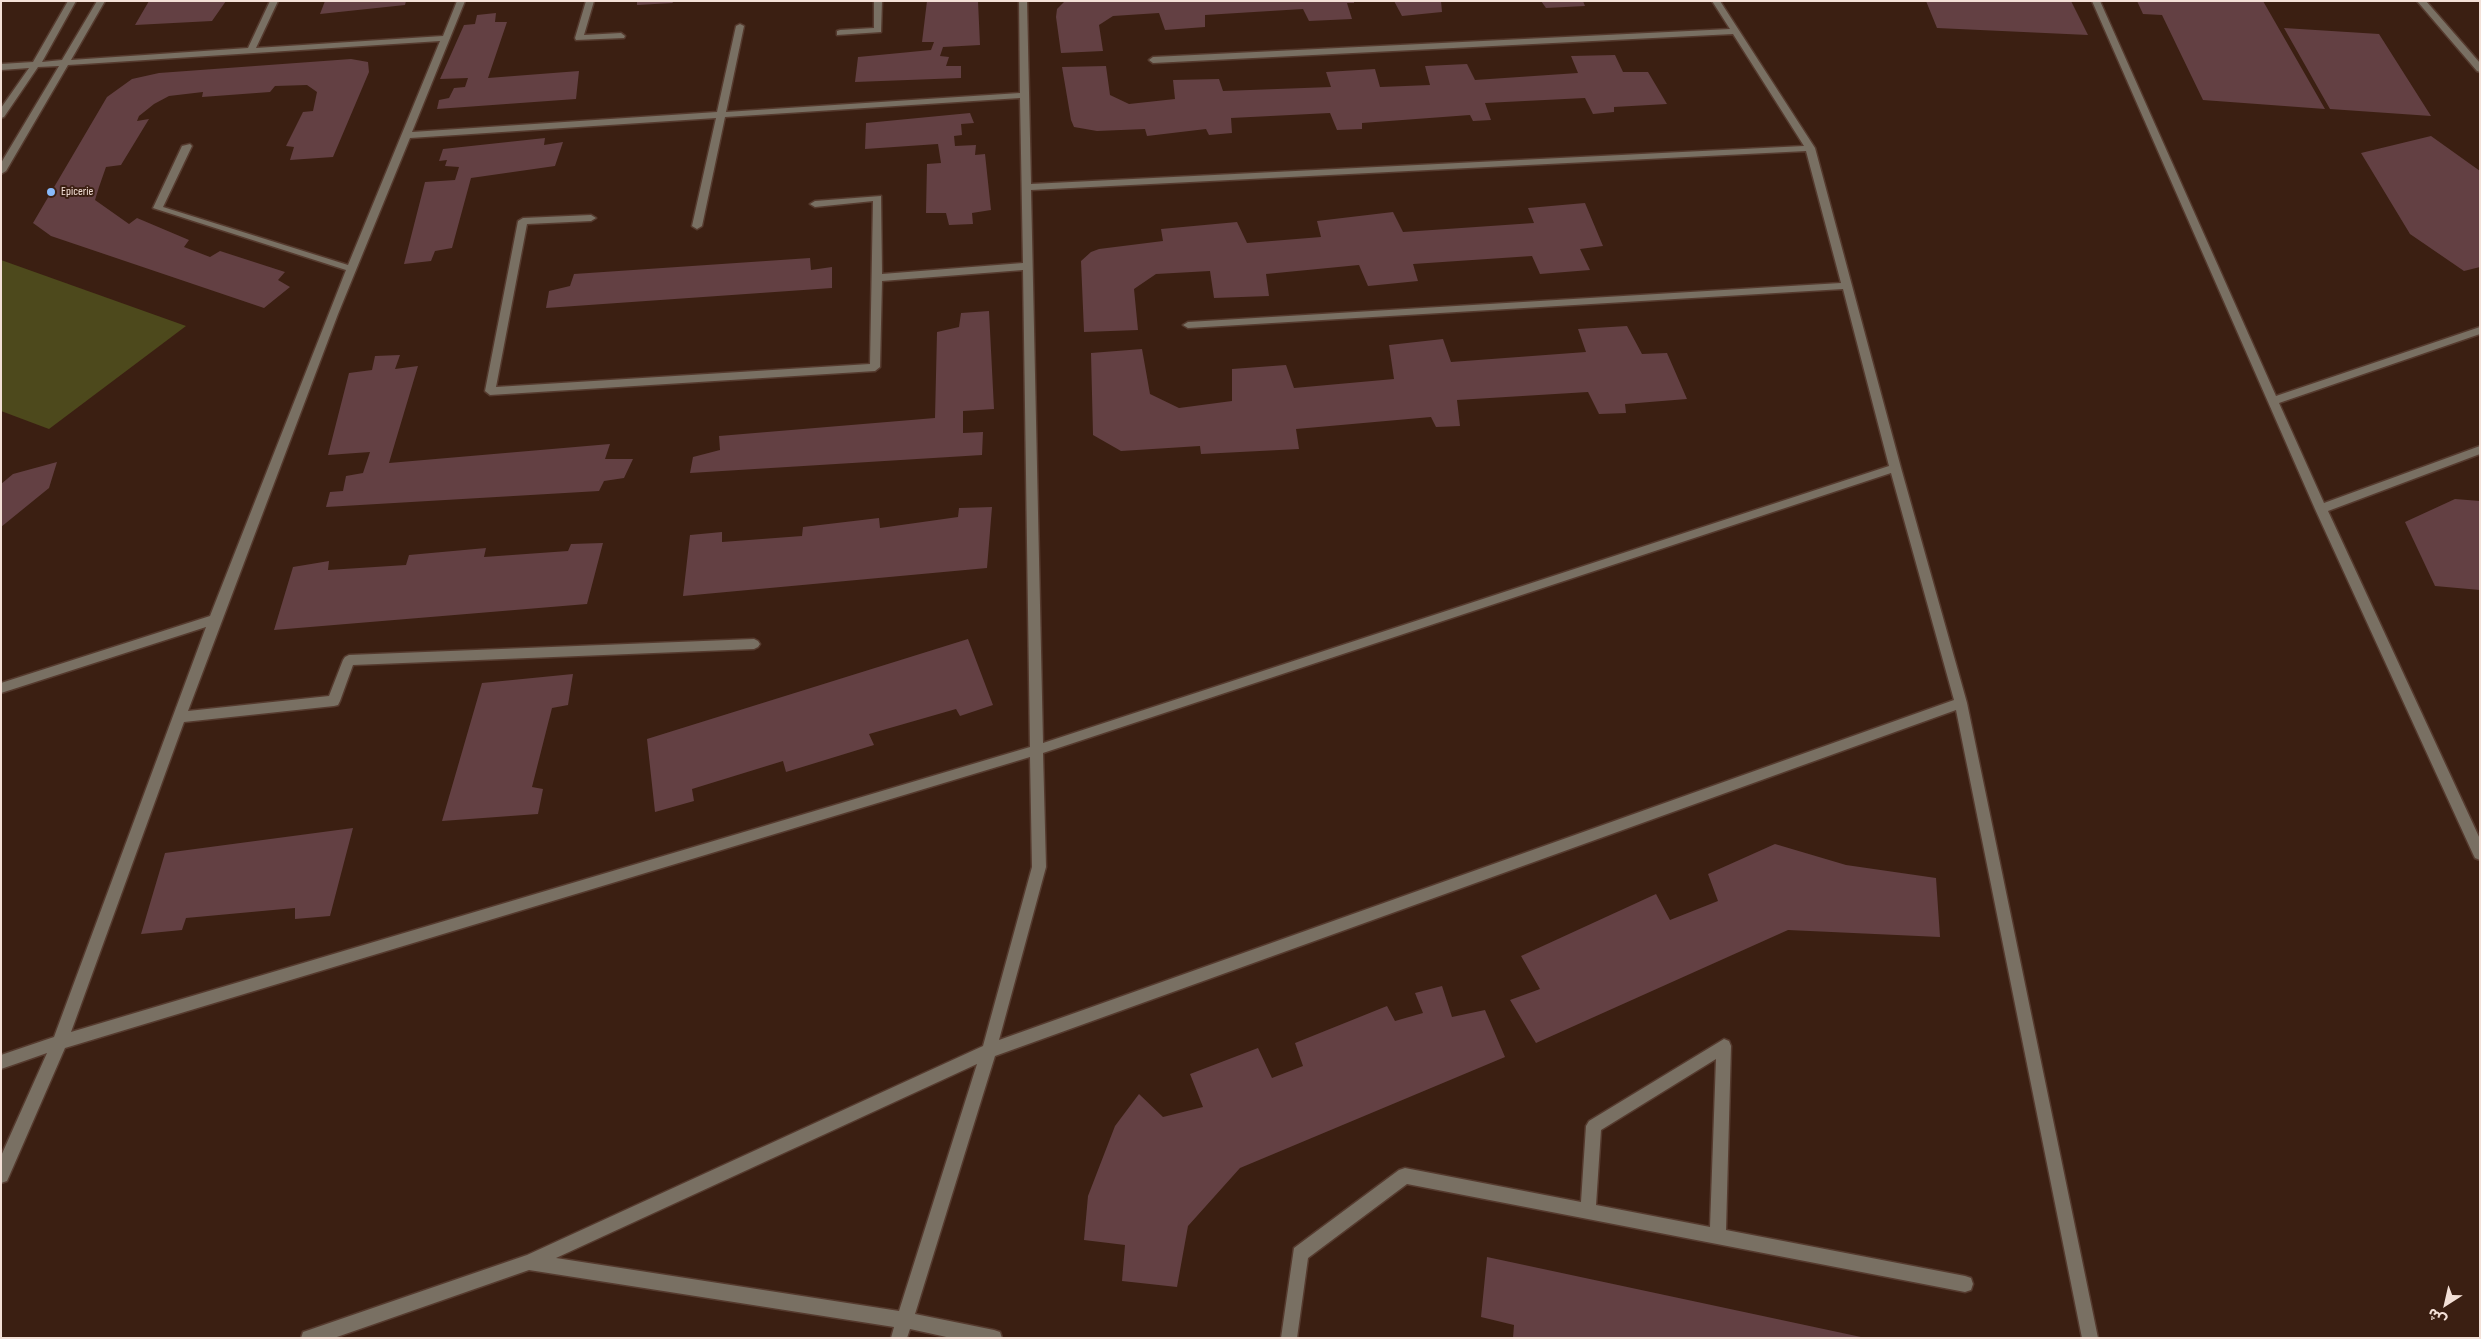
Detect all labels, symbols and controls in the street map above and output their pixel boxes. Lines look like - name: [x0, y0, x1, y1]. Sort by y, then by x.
- place label: Epicerie: [61, 185, 93, 199]
- marker: Epicerie: [45, 186, 57, 198]
- north arrow: [2421, 1279, 2471, 1329]
- text: ش: [2424, 1304, 2450, 1329]

